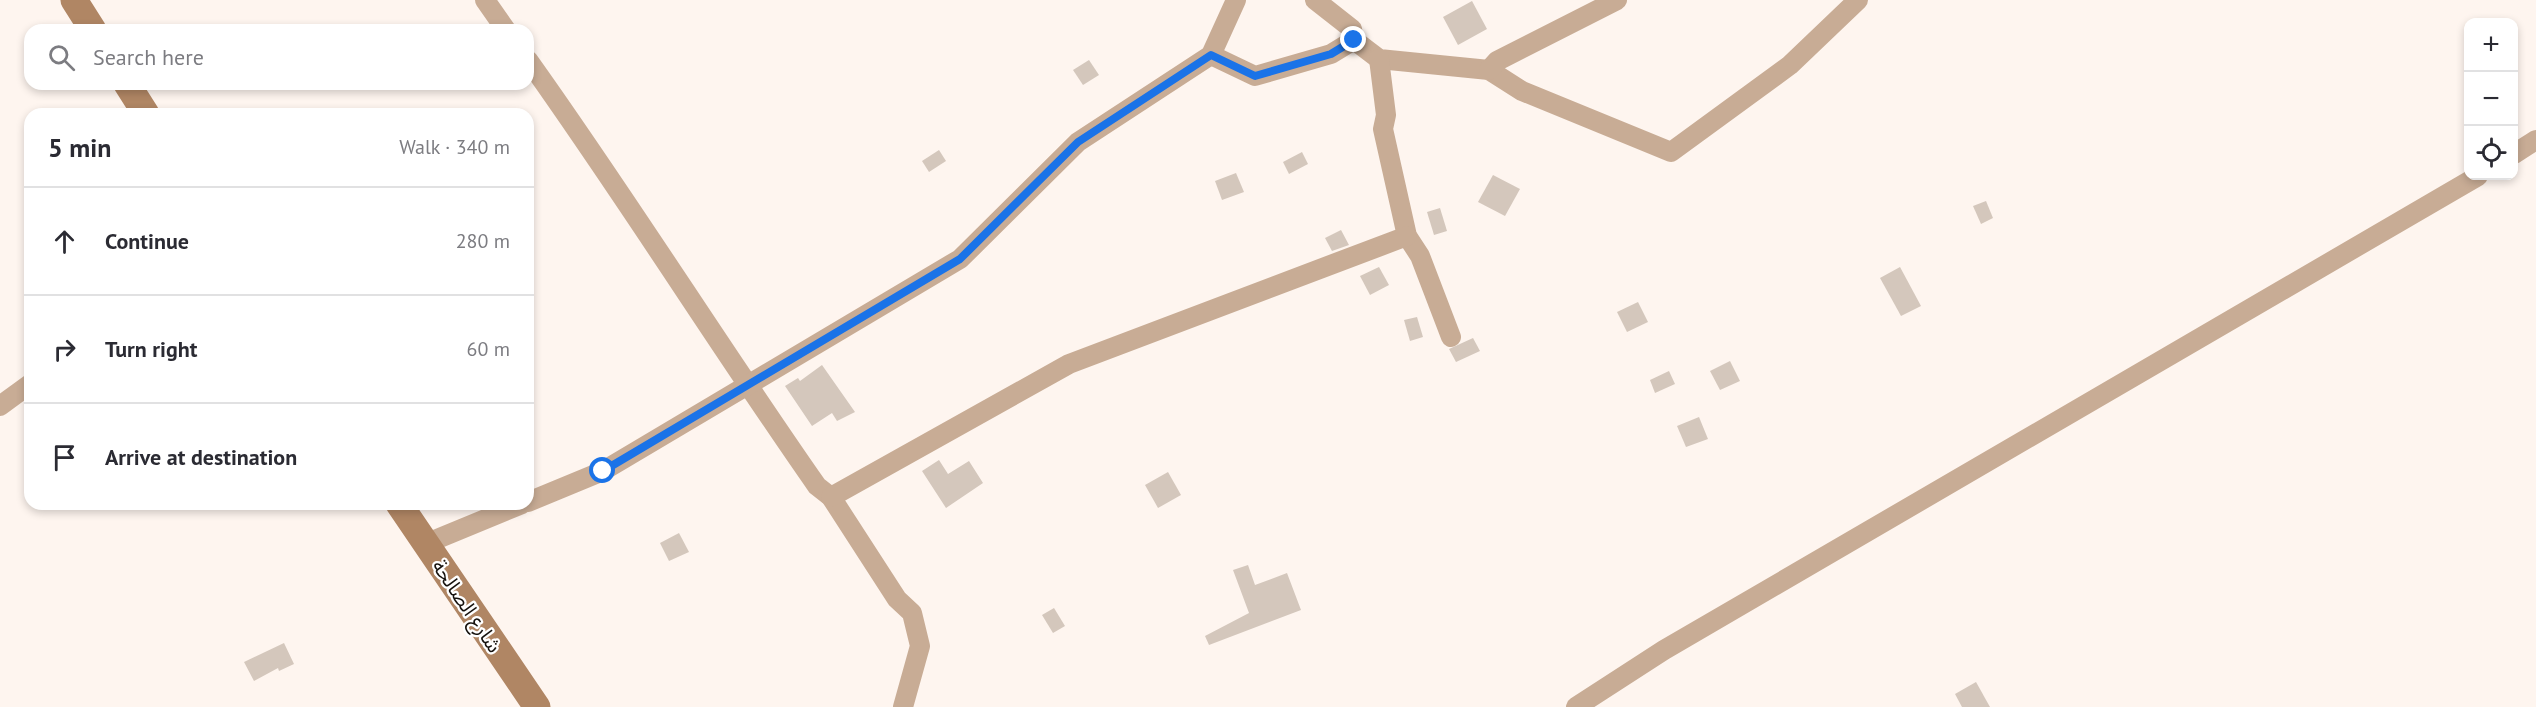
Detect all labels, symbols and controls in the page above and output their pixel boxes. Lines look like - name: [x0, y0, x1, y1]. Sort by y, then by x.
- map controls: [2464, 18, 2518, 180]
- button: +: [2464, 18, 2518, 72]
- search box: [24, 24, 534, 90]
- route end: [1340, 26, 1366, 52]
- icon: search: [45, 41, 78, 74]
- text: Search here: [93, 43, 204, 71]
- button: −: [2464, 72, 2518, 126]
- button: locate: [2464, 126, 2518, 180]
- text: 5 min: [48, 131, 111, 164]
- text: Walk · 340 m: [399, 134, 510, 160]
- icon: ahead: [48, 225, 81, 258]
- text: Continue: [105, 227, 189, 255]
- text: 280 m: [456, 228, 510, 254]
- icon: right: [48, 333, 81, 366]
- text: Turn right: [105, 335, 197, 363]
- text: 60 m: [467, 336, 510, 362]
- icon: arrive: [48, 441, 81, 474]
- text: Arrive at destination: [105, 443, 297, 471]
- route start: [589, 457, 615, 483]
- street label: شارع الصالحة: [425, 554, 508, 659]

